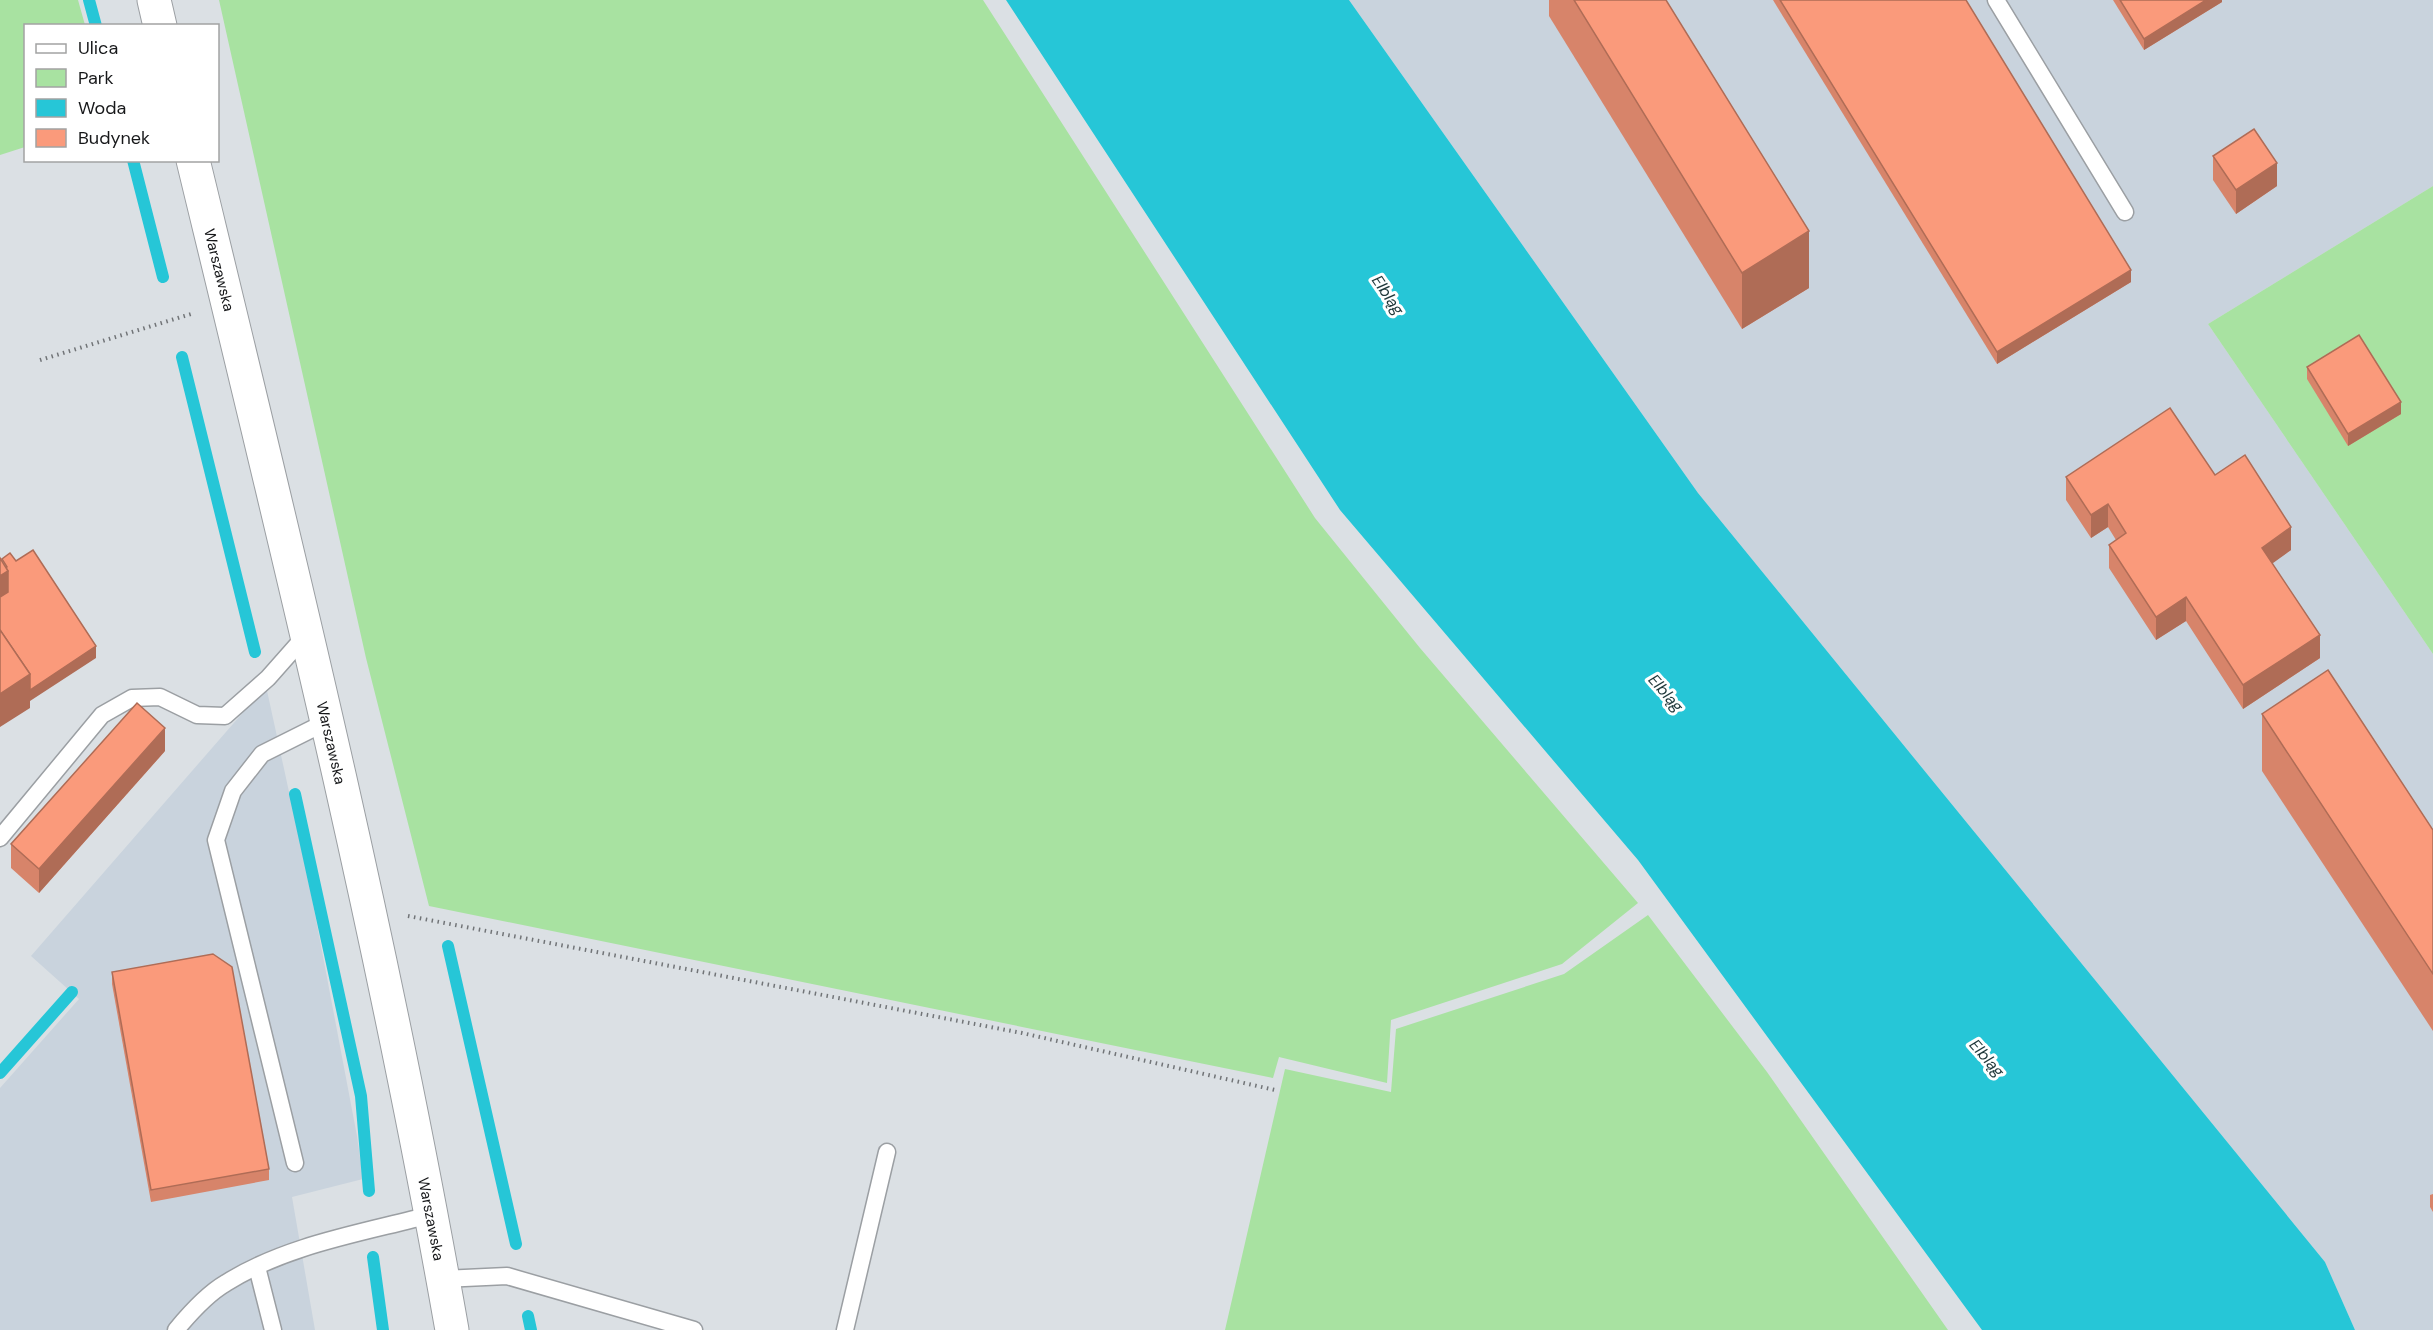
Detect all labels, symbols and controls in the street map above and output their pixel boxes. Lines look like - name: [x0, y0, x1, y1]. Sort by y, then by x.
- legend: [24, 24, 219, 162]
- text: Ulica: [78, 36, 118, 60]
- text: Park: [78, 66, 114, 90]
- text: Woda: [78, 96, 126, 120]
- text: Budynek: [78, 126, 150, 150]
- street label: Warszawska: [199, 227, 239, 313]
- water label: Elbląg: [1367, 271, 1410, 320]
- water label: Elbląg: [1644, 670, 1689, 717]
- street label: Warszawska: [312, 700, 350, 786]
- water label: Elbląg: [1965, 1035, 2010, 1082]
- street label: Warszawska: [413, 1176, 449, 1262]

